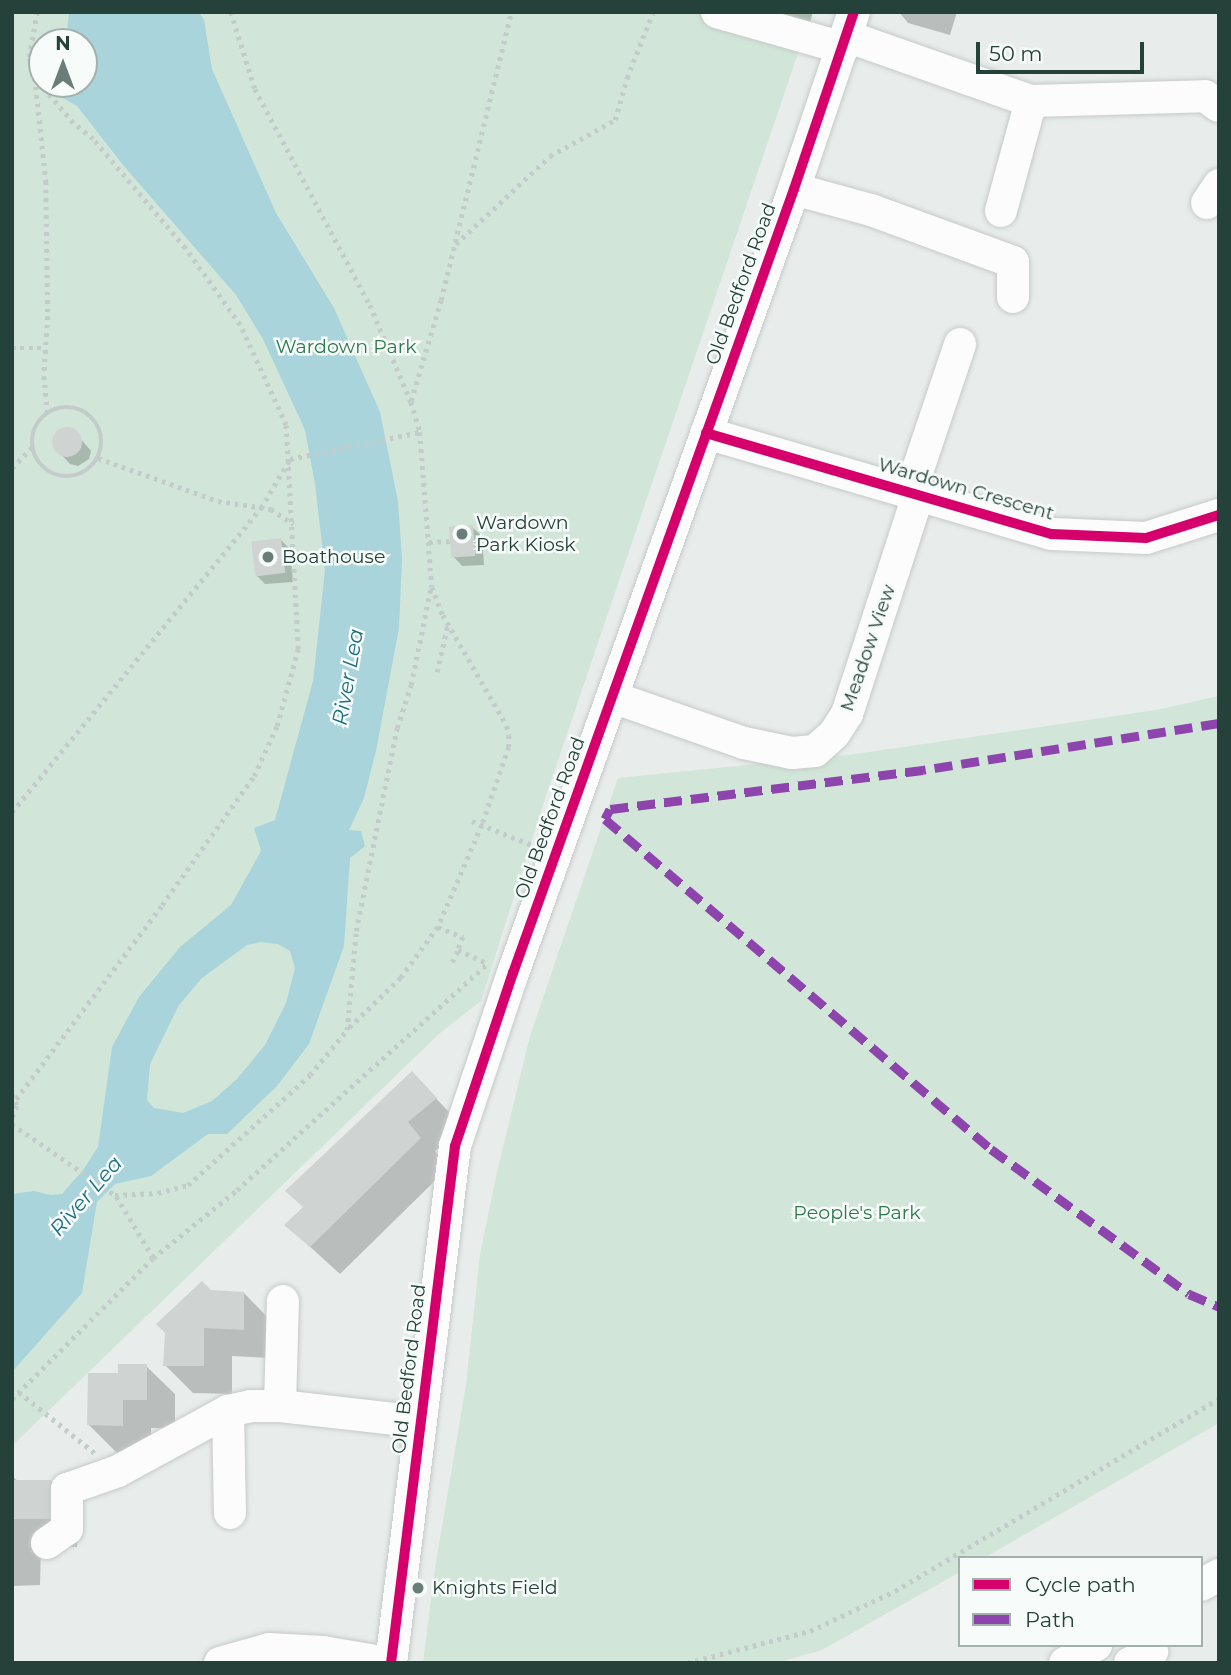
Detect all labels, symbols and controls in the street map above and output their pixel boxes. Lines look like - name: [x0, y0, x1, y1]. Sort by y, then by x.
- north arrow: [28, 28, 98, 98]
- scale bar: [979, 28, 1147, 72]
- text: N: [55, 32, 71, 55]
- text: 50 m: [989, 41, 1043, 66]
- street label: Old Bedford Road: [701, 200, 781, 368]
- park label: Wardown Park: [275, 336, 417, 358]
- street label: Wardown Crescent: [875, 453, 1057, 525]
- place label: Wardown Park Kiosk: [476, 512, 576, 556]
- marker: Wardown Park Kiosk: [454, 526, 470, 542]
- place label: Boathouse: [282, 546, 385, 568]
- marker: Boathouse: [260, 549, 276, 565]
- street label: Meadow View: [836, 582, 900, 714]
- water label: River Lea: [327, 627, 369, 727]
- street label: Old Bedford Road: [510, 734, 590, 902]
- water label: River Lea: [44, 1151, 128, 1241]
- park label: People's Park: [793, 1202, 921, 1224]
- street label: Old Bedford Road: [387, 1283, 431, 1455]
- legend: [958, 1556, 1203, 1647]
- text: Cycle path: [1025, 1572, 1136, 1597]
- place label: Knights Field: [432, 1577, 558, 1599]
- marker: Knights Field: [410, 1580, 426, 1596]
- text: Path: [1025, 1607, 1075, 1632]

